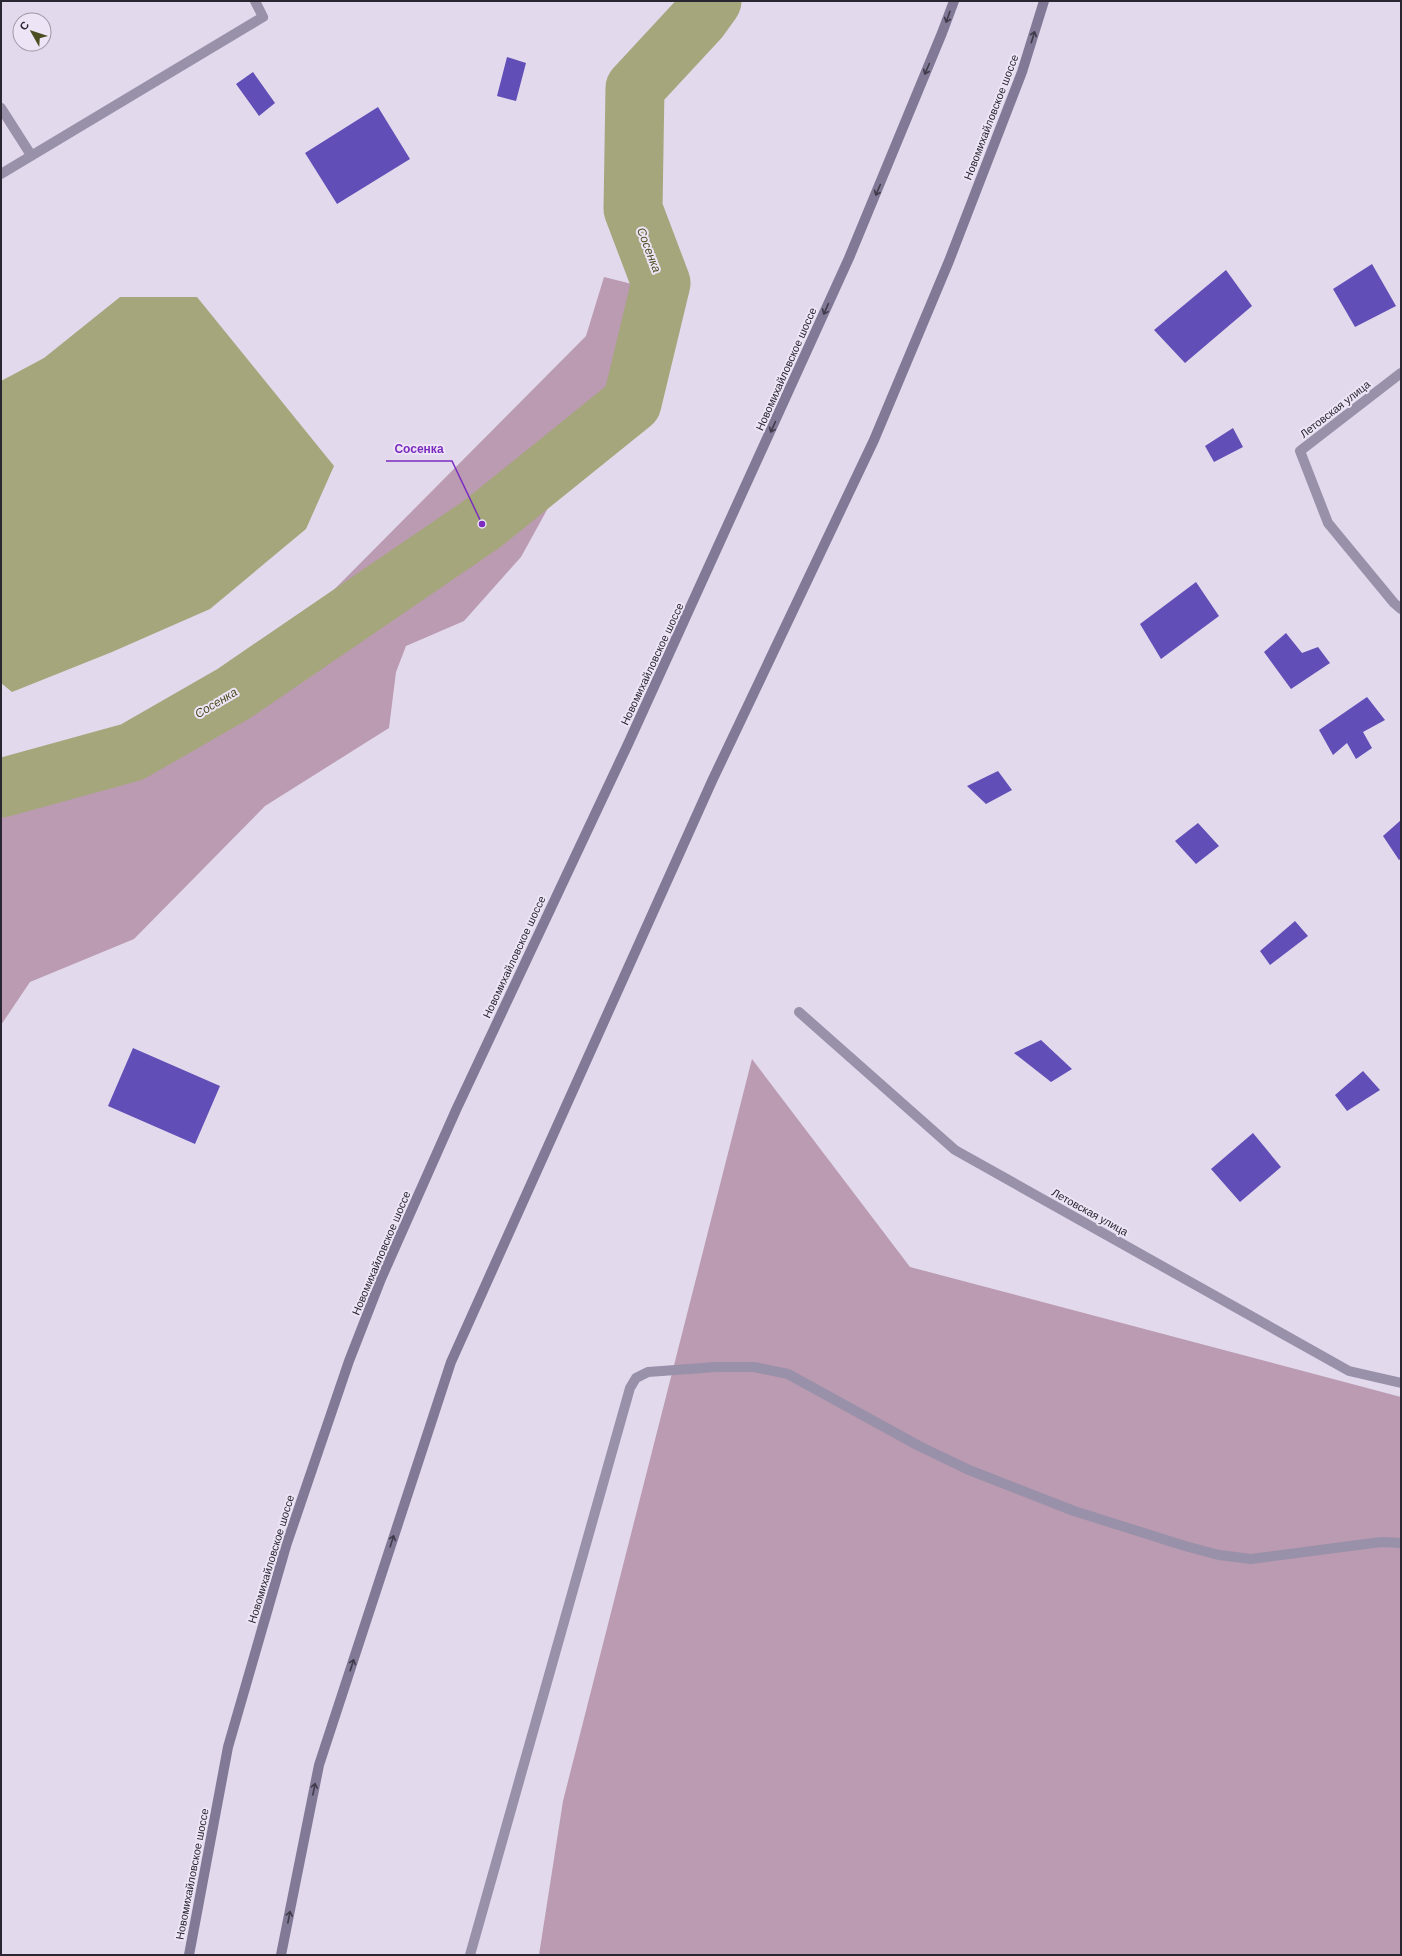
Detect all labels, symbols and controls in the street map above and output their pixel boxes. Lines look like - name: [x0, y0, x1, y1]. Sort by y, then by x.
- one-way arrow: [944, 11, 951, 24]
- north arrow: [12, 12, 52, 52]
- text: С: [16, 18, 32, 33]
- one-way arrow: [1030, 30, 1037, 43]
- street label: Новомихайловское шоссе: [961, 52, 1021, 182]
- one-way arrow: [923, 63, 931, 75]
- one-way arrow: [873, 183, 881, 195]
- water label: Сосенка: [633, 225, 665, 275]
- one-way arrow: [822, 303, 829, 315]
- street label: Новомихайловское шоссе: [752, 305, 820, 433]
- street label: Летовская улица: [1297, 377, 1374, 441]
- one-way arrow: [769, 421, 776, 433]
- callout: Сосенка: [386, 437, 452, 461]
- text: Сосенка: [394, 441, 444, 457]
- street label: Новомихайловское шоссе: [617, 601, 687, 727]
- water label: Сосенка: [192, 684, 241, 722]
- street label: Новомихайловское шоссе: [479, 894, 549, 1020]
- street label: Летовская улица: [1049, 1185, 1132, 1239]
- street label: Новомихайловское шоссе: [349, 1189, 413, 1317]
- street label: Новомихайловское шоссе: [245, 1493, 297, 1625]
- one-way arrow: [389, 1536, 397, 1548]
- one-way arrow: [349, 1659, 356, 1672]
- one-way arrow: [310, 1783, 318, 1796]
- street label: Новомихайловское шоссе: [172, 1807, 212, 1941]
- one-way arrow: [285, 1911, 293, 1924]

